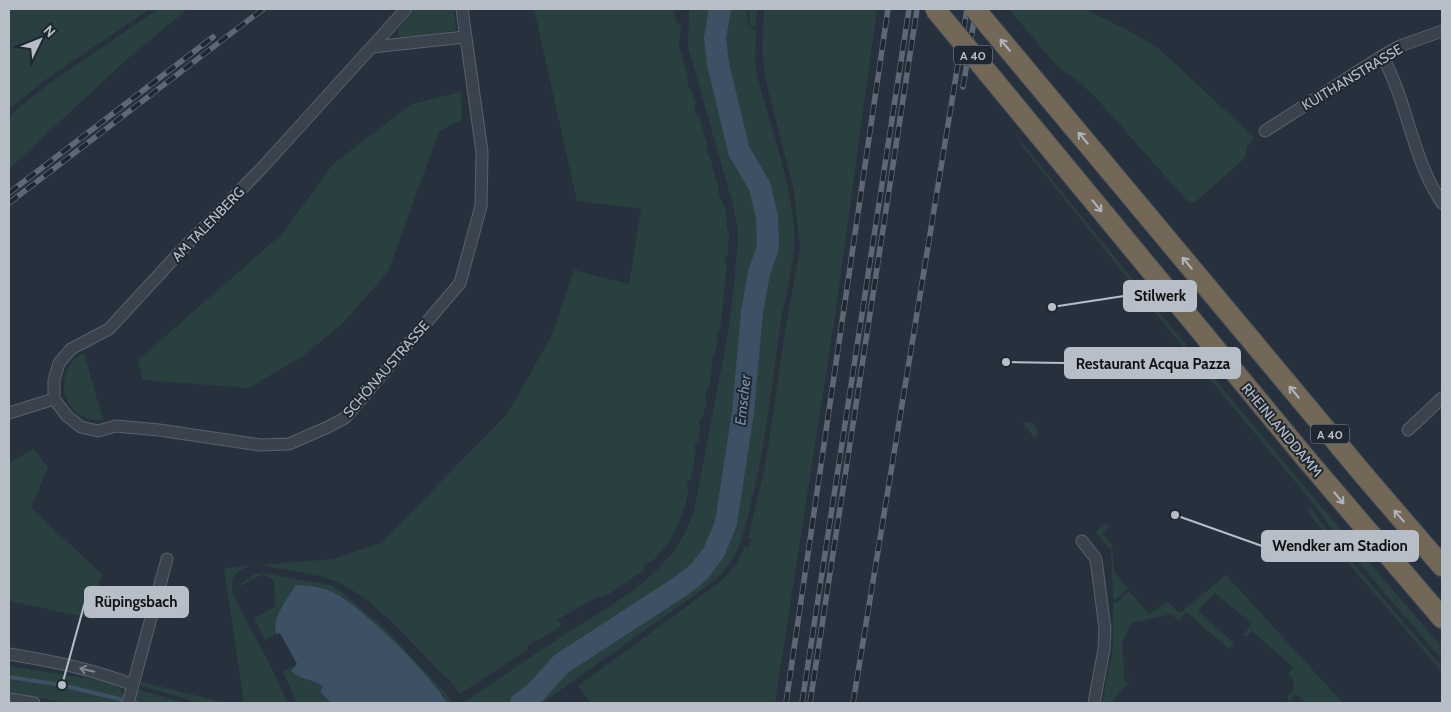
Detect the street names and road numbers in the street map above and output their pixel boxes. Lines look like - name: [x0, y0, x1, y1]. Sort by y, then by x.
- street label: KUITHANSTRASSE: [1298, 40, 1406, 114]
- road number: A 40: [954, 46, 992, 64]
- street label: AM TALENBERG: [168, 183, 248, 265]
- street label: SCHÖNAUSTRASSE: [339, 317, 433, 421]
- street label: RHEINLANDDAMM: [1238, 380, 1326, 480]
- road number: A 40: [1311, 424, 1349, 444]

